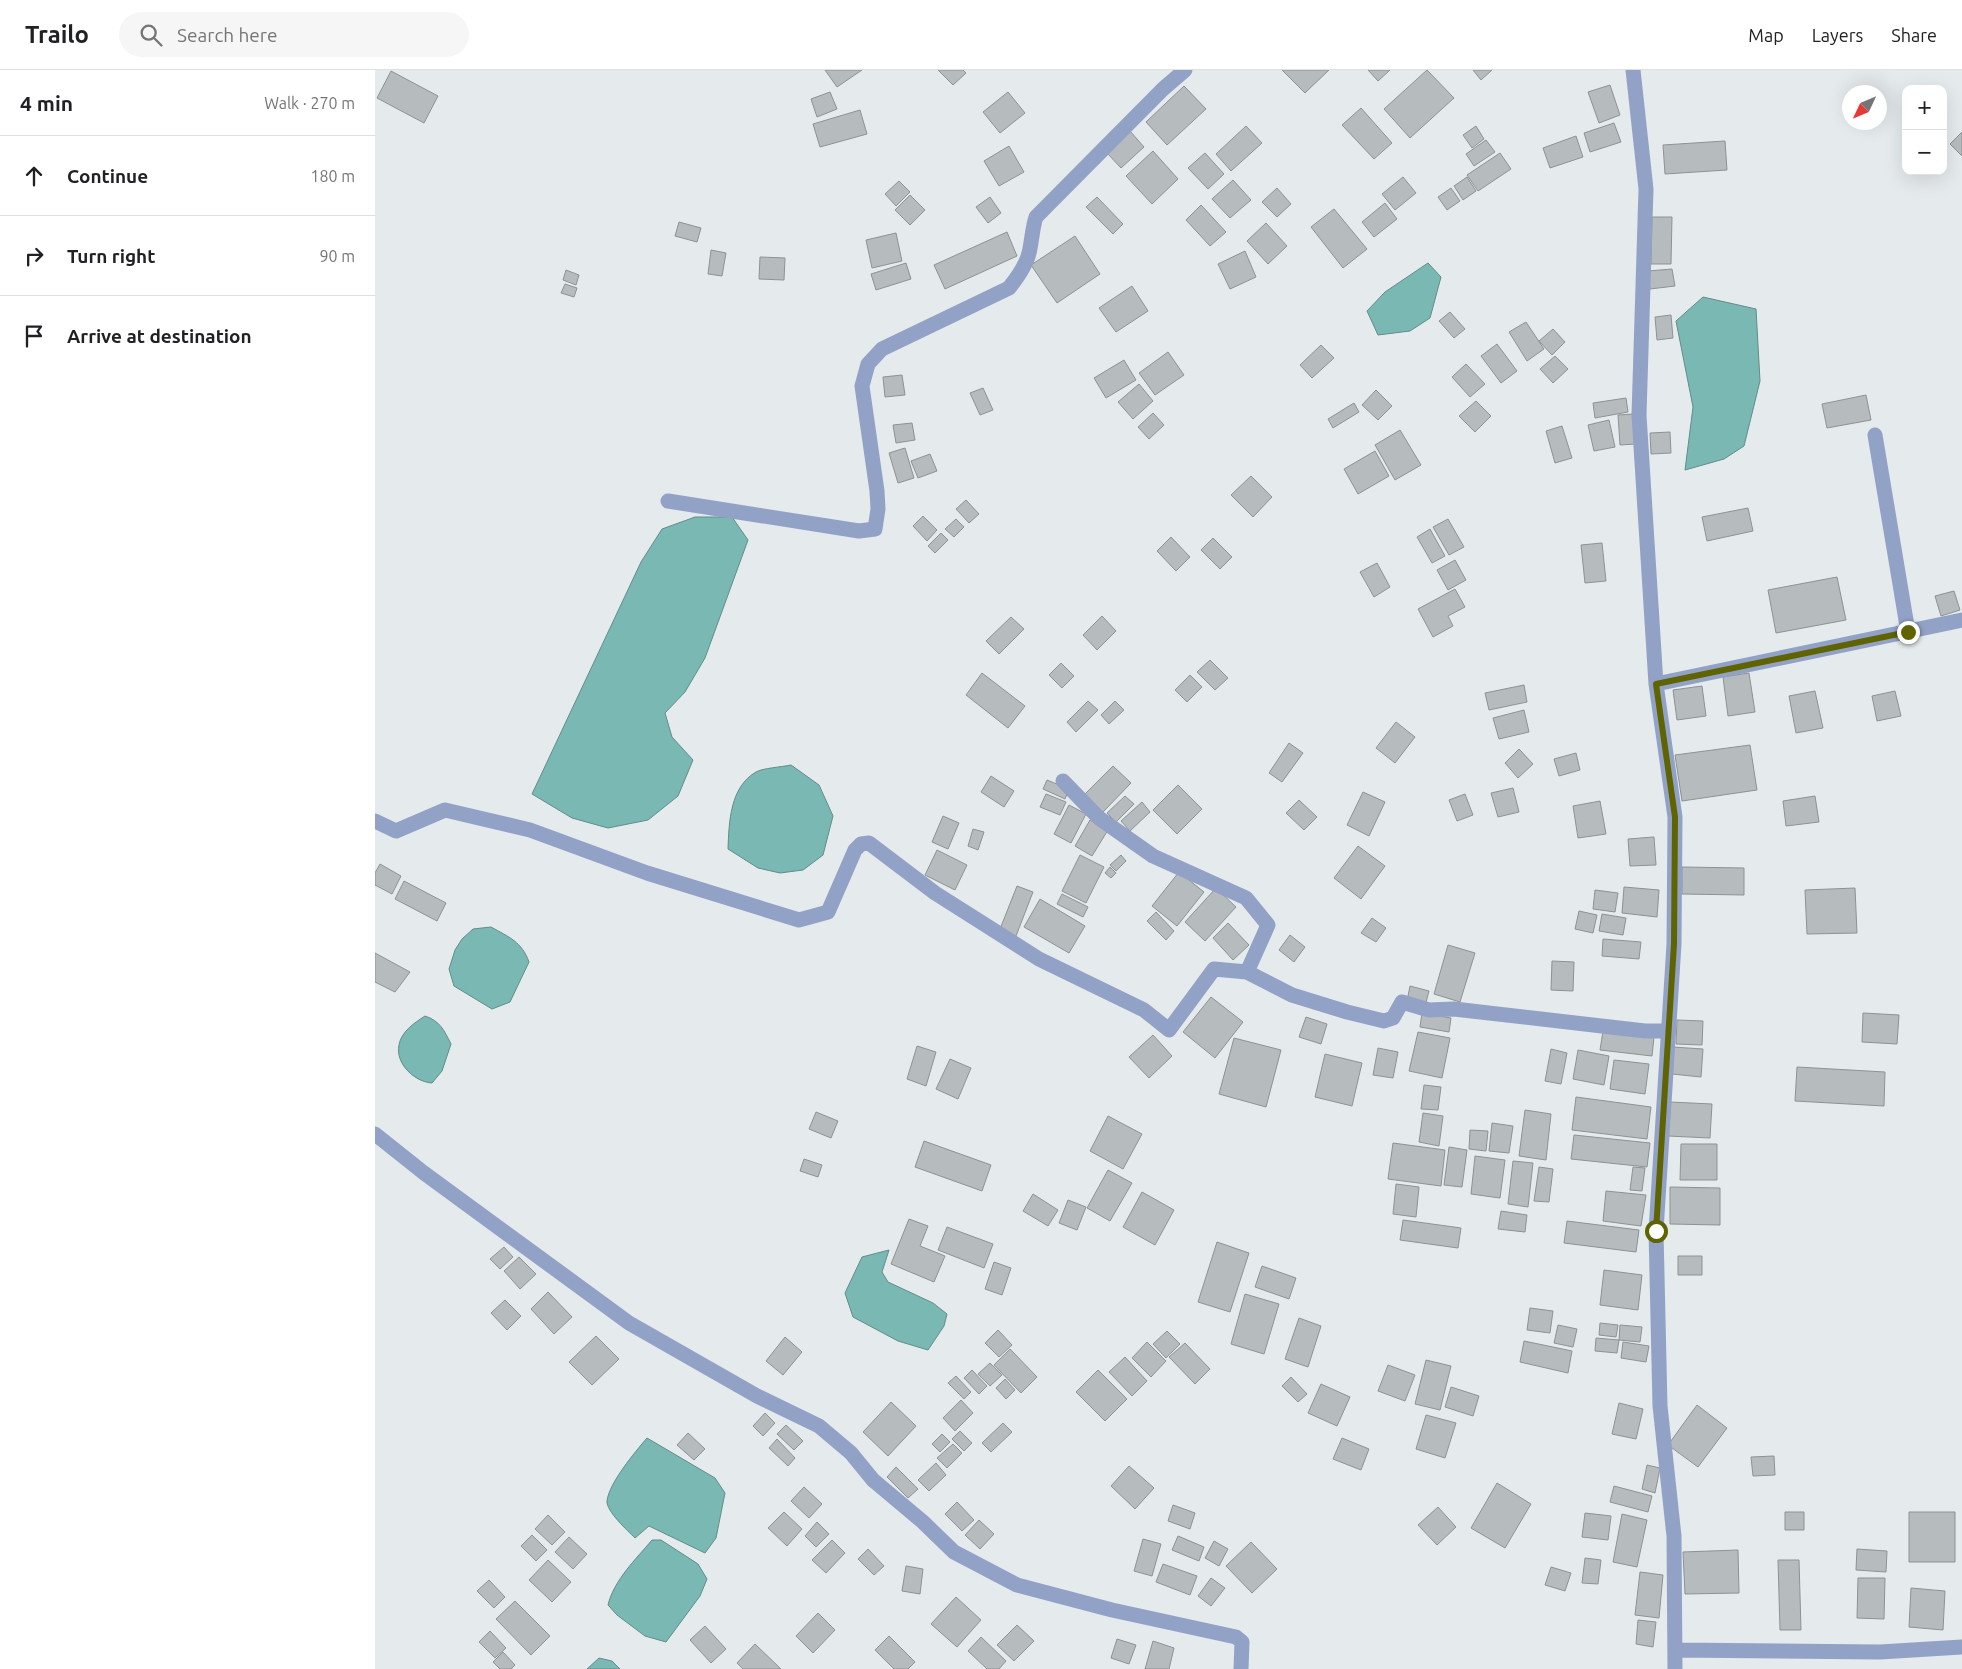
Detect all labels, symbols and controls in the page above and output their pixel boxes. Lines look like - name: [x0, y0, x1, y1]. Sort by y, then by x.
- search box: [119, 12, 469, 57]
- text: Trailo: [25, 21, 89, 48]
- icon: search: [137, 21, 165, 49]
- text: Search here: [177, 24, 278, 46]
- text: Map: [1748, 25, 1784, 45]
- text: Layers: [1812, 25, 1863, 45]
- text: Share: [1891, 25, 1937, 45]
- north arrow: [1842, 85, 1887, 130]
- map controls: [1902, 85, 1947, 175]
- button: +: [1902, 85, 1947, 130]
- text: 4 min: [20, 91, 73, 115]
- text: Walk · 270 m: [264, 94, 355, 112]
- button: −: [1902, 130, 1947, 175]
- icon: ahead: [20, 162, 48, 190]
- text: Continue: [67, 165, 148, 187]
- text: 180 m: [310, 167, 355, 185]
- icon: right: [20, 242, 48, 270]
- text: Turn right: [67, 245, 155, 267]
- text: 90 m: [319, 247, 355, 265]
- icon: arrive: [20, 322, 48, 350]
- text: Arrive at destination: [67, 325, 252, 347]
- route end: [1897, 621, 1920, 644]
- route start: [1645, 1220, 1668, 1243]

